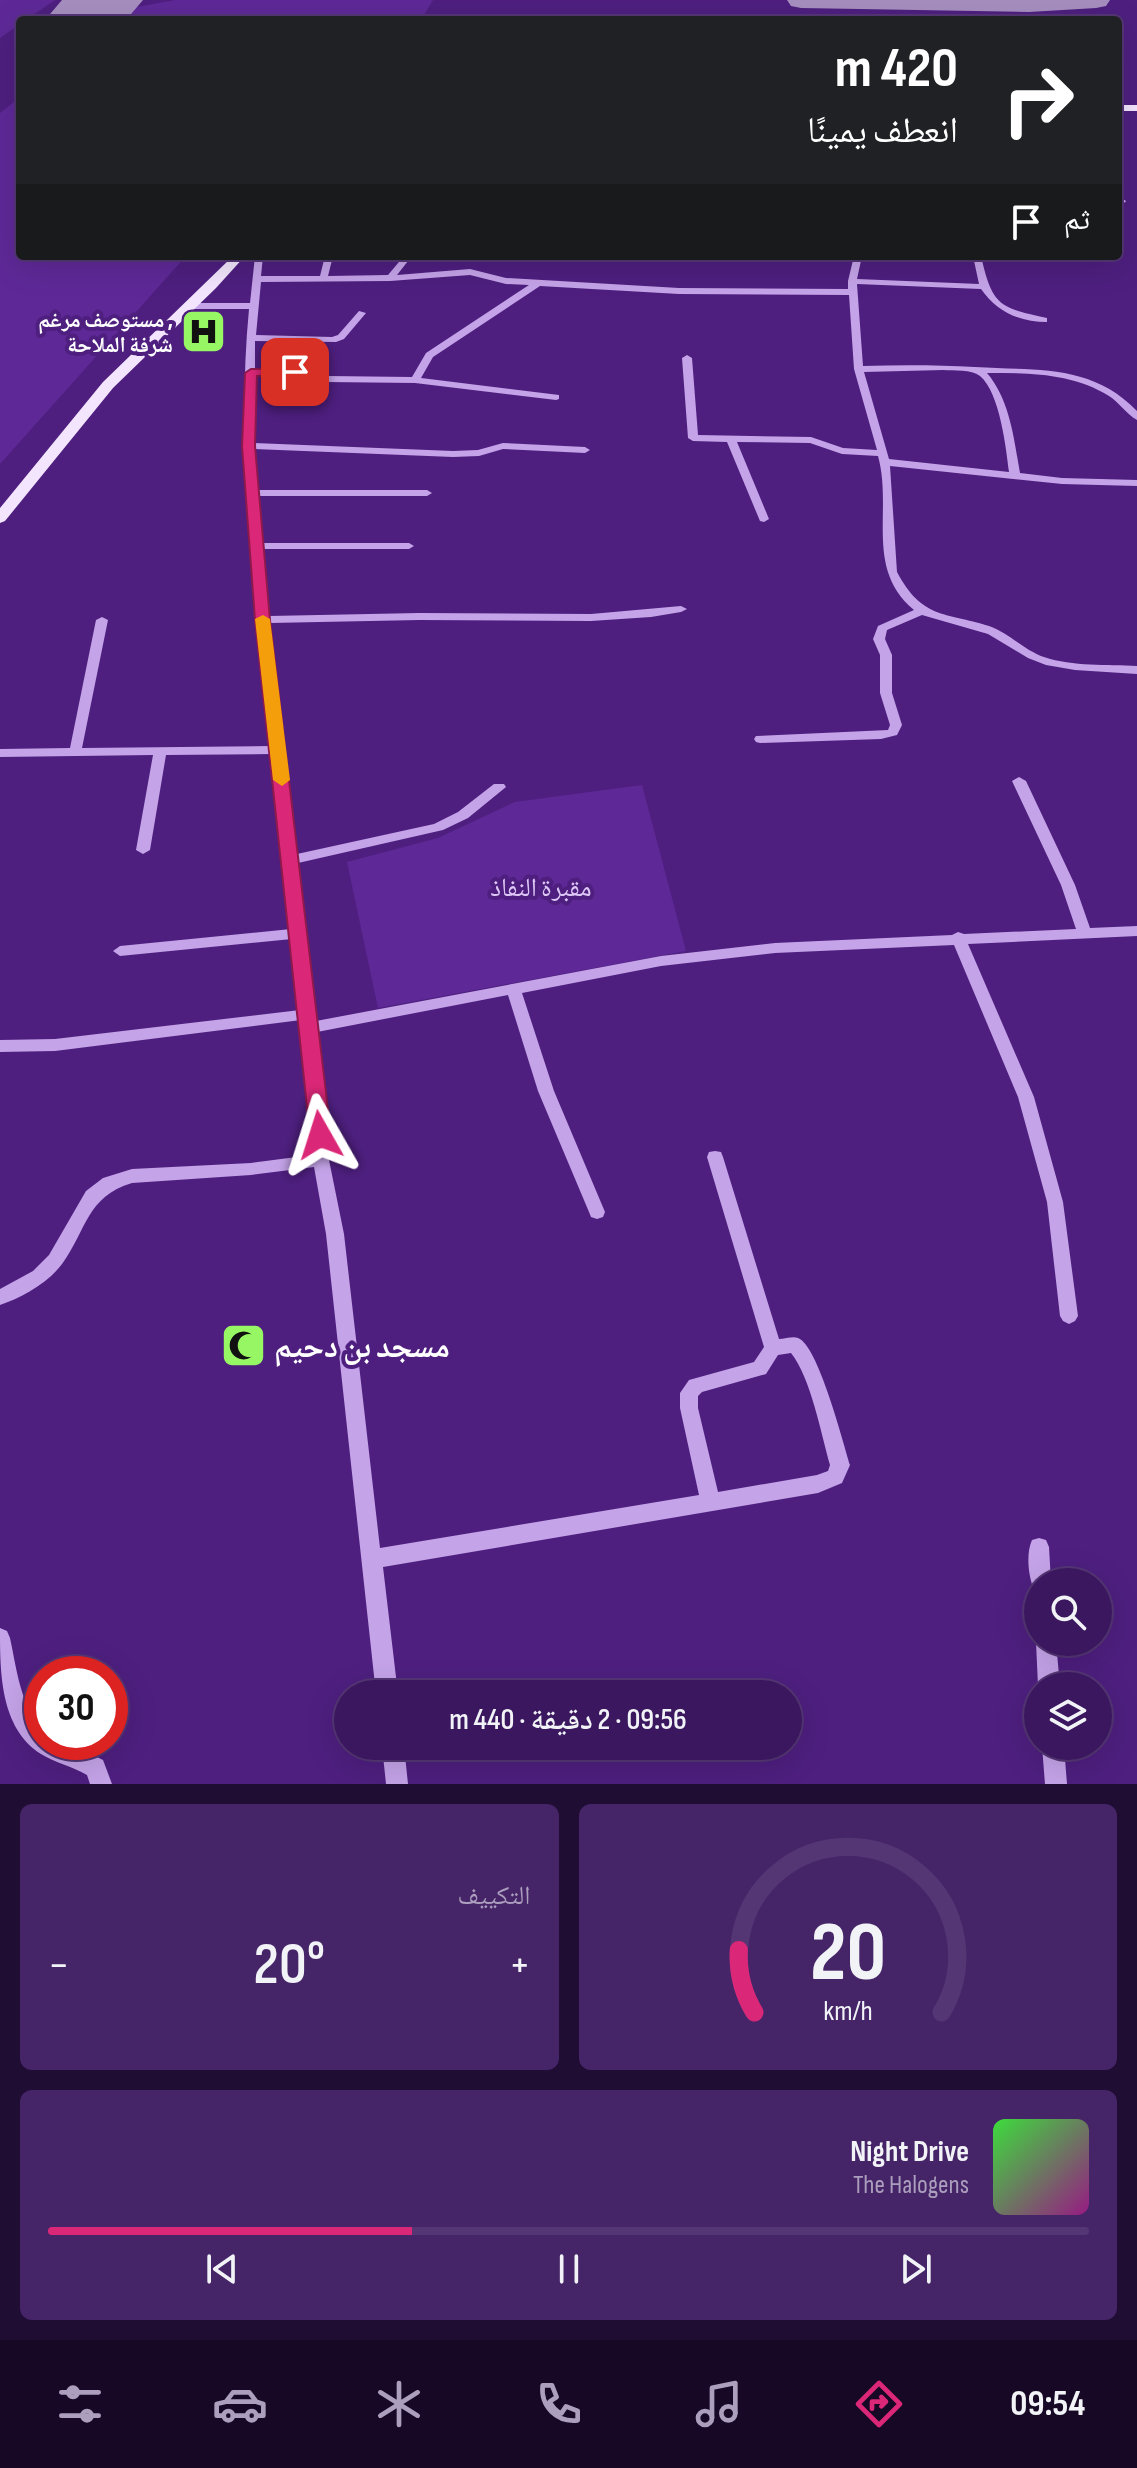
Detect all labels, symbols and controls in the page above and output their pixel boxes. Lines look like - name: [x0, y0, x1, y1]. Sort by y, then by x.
- text: 420 m: [835, 36, 958, 103]
- icon: right: [986, 48, 1090, 152]
- text: انعطف يمينًا: [807, 110, 958, 153]
- icon: arrive: [1004, 200, 1048, 244]
- text: ثم: [1064, 202, 1090, 238]
- place label: مستوصف مرغم , شرفة الملاحة: [38, 307, 173, 359]
- hospital icon: مستوصف مرغم , شرفة الملاحة: [180, 308, 228, 356]
- pin: [261, 338, 329, 406]
- icon: arrive: [273, 350, 317, 394]
- park label: مقبرة النفاذ: [490, 873, 592, 904]
- position arrow: [278, 1093, 362, 1177]
- mosque icon: مسجد بن دحيم: [219, 1322, 267, 1370]
- place label: مسجد بن دحيم: [274, 1328, 450, 1367]
- map controls: [1024, 1568, 1112, 1760]
- button: search: [1024, 1568, 1112, 1656]
- speed limit sign: 30: [24, 1656, 128, 1760]
- button: layers: [1024, 1672, 1112, 1760]
- text: 09:56 · 2 دقيقة · 440 m: [449, 1702, 687, 1738]
- text: التكييف: [458, 1881, 531, 1912]
- text: 20: [810, 1904, 886, 2004]
- text: 20°: [253, 1929, 325, 2001]
- text: −: [48, 1939, 70, 1992]
- text: +: [509, 1939, 530, 1992]
- text: km/h: [823, 1994, 872, 2029]
- text: Night Drive: [850, 2134, 969, 2170]
- text: The Halogens: [853, 2170, 969, 2201]
- icon: previous: [200, 2247, 244, 2291]
- icon: pause: [547, 2247, 591, 2291]
- icon: next: [894, 2247, 938, 2291]
- icon: filters: [52, 2376, 108, 2432]
- icon: car: [212, 2376, 268, 2432]
- icon: climate: [371, 2376, 427, 2432]
- icon: phone: [531, 2376, 587, 2432]
- icon: music: [691, 2376, 747, 2432]
- icon: directions: [851, 2376, 907, 2432]
- text: 09:54: [1010, 2383, 1085, 2426]

